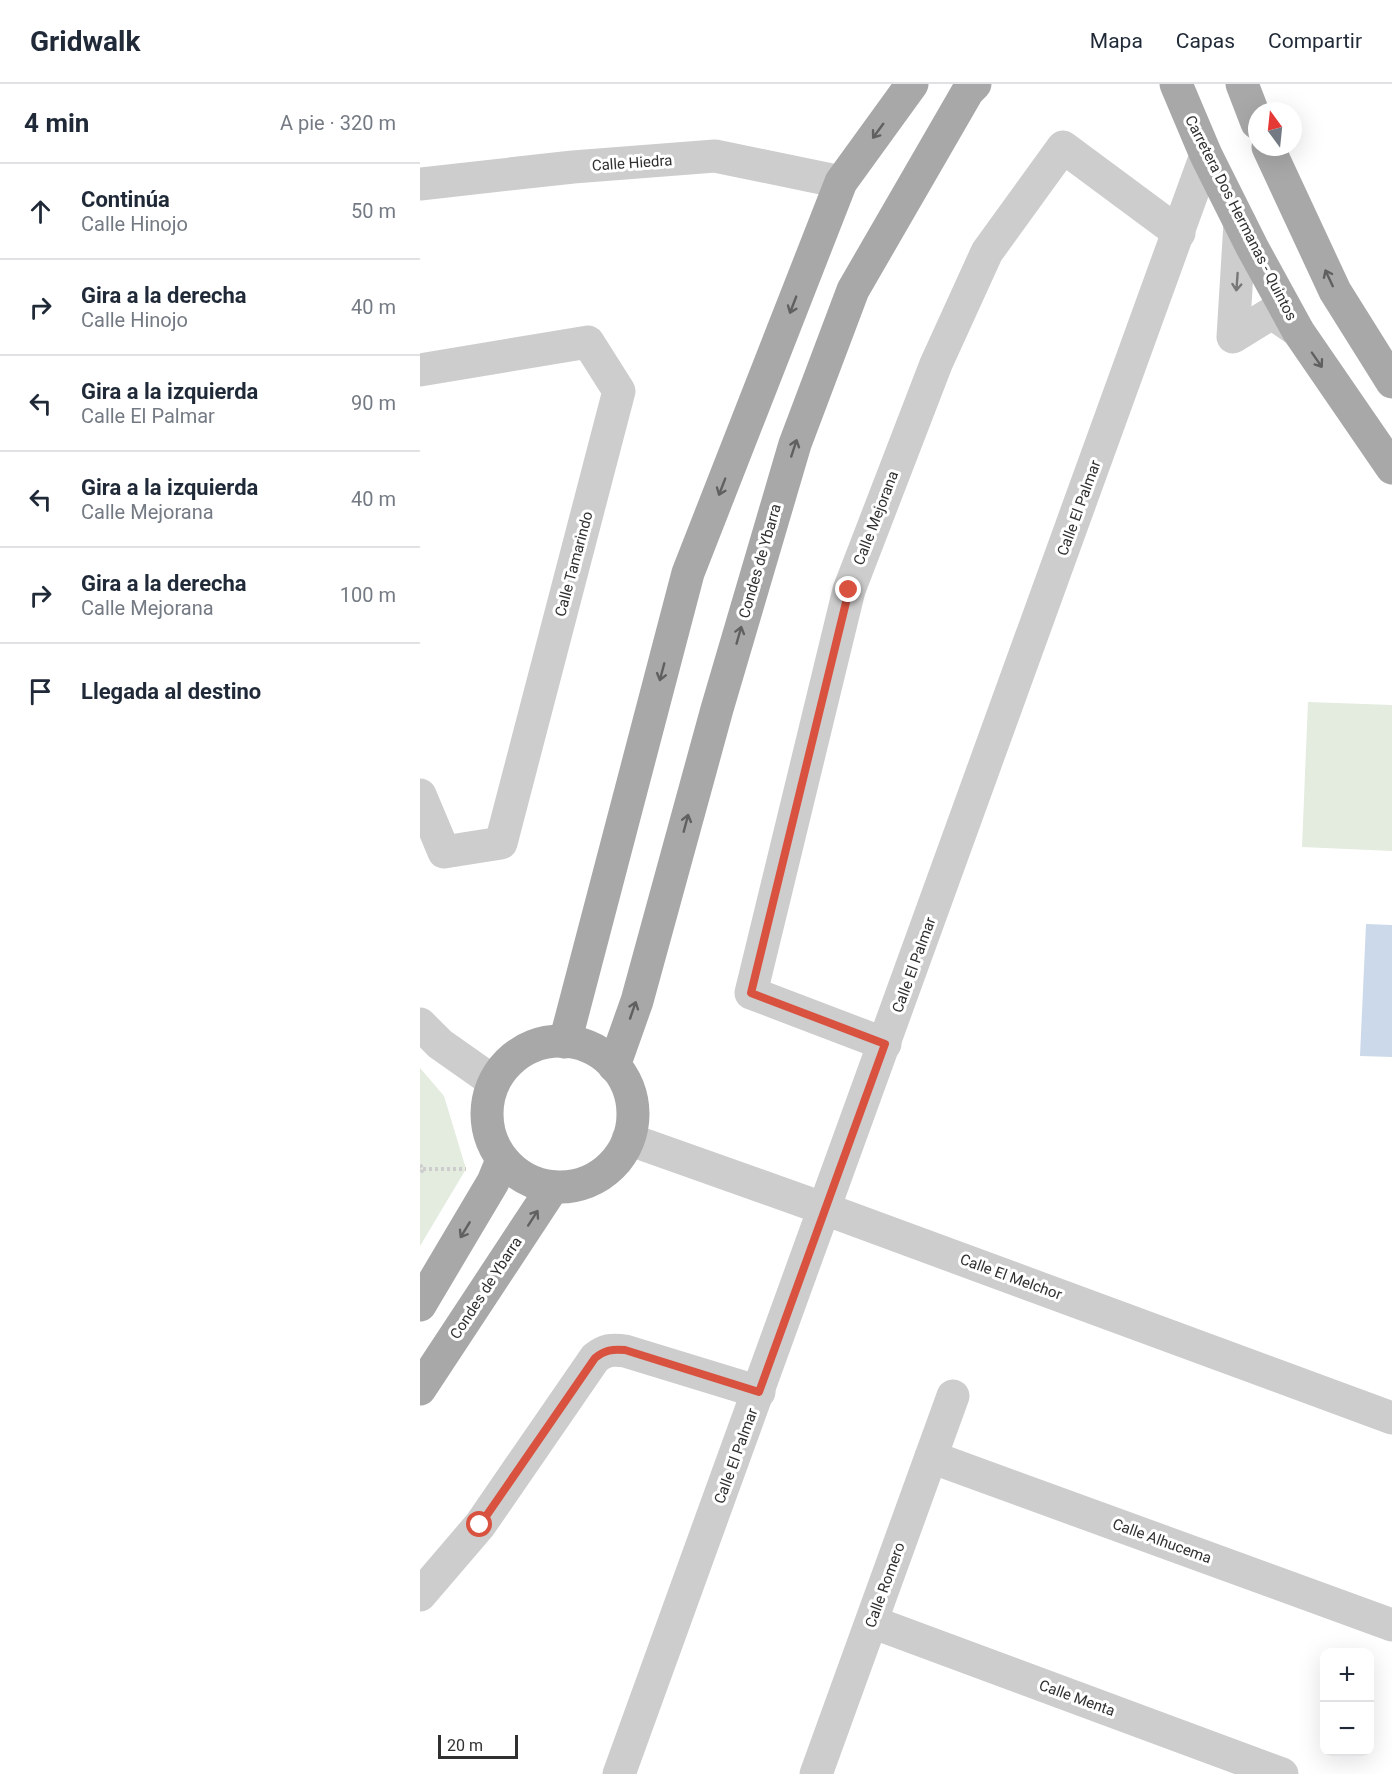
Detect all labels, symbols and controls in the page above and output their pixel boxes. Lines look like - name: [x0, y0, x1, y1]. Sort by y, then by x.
- text: Gridwalk: [30, 25, 140, 58]
- text: Mapa: [1090, 29, 1143, 53]
- text: Capas: [1176, 29, 1235, 53]
- text: Compartir: [1268, 29, 1362, 53]
- north arrow: [1248, 102, 1302, 156]
- text: 4 min: [24, 108, 89, 138]
- text: A pie · 320 m: [280, 111, 396, 135]
- street label: Carretera Dos Hermanas - Quintos: [1181, 112, 1301, 324]
- one-way arrow: [872, 123, 884, 139]
- street label: Calle Hiedra: [591, 151, 673, 175]
- text: Continúa: [81, 187, 170, 212]
- icon: ahead: [24, 195, 57, 228]
- text: 50 m: [351, 199, 396, 223]
- text: Calle Hinojo: [81, 212, 188, 236]
- one-way arrow: [1323, 270, 1334, 288]
- one-way arrow: [1231, 271, 1242, 291]
- text: Gira a la derecha: [81, 283, 247, 308]
- icon: right: [24, 291, 57, 324]
- text: 40 m: [351, 295, 396, 319]
- one-way arrow: [787, 295, 798, 314]
- text: Calle Hinojo: [81, 308, 188, 332]
- one-way arrow: [1311, 351, 1323, 367]
- text: Gira a la izquierda: [81, 379, 258, 404]
- icon: left: [24, 387, 57, 420]
- text: 90 m: [351, 391, 396, 415]
- text: Calle El Palmar: [81, 404, 215, 428]
- one-way arrow: [789, 439, 800, 458]
- street label: Calle El Palmar: [1053, 458, 1105, 558]
- street label: Calle Mejorana: [850, 468, 902, 568]
- text: Gira a la izquierda: [81, 475, 258, 500]
- one-way arrow: [716, 477, 727, 496]
- icon: left: [24, 483, 57, 516]
- text: 40 m: [351, 487, 396, 511]
- text: Calle Mejorana: [81, 500, 214, 524]
- street label: Condes de Ybarra: [735, 502, 785, 620]
- street label: Calle Tamarindo: [551, 509, 597, 619]
- text: Gira a la derecha: [81, 571, 247, 596]
- route end: [835, 576, 861, 602]
- icon: right: [24, 579, 57, 612]
- text: 100 m: [340, 583, 396, 607]
- text: Calle Mejorana: [81, 596, 214, 620]
- one-way arrow: [734, 626, 745, 645]
- one-way arrow: [656, 662, 668, 681]
- icon: arrive: [24, 675, 57, 708]
- text: Llegada al destino: [81, 679, 261, 704]
- one-way arrow: [680, 813, 692, 832]
- street label: Calle El Palmar: [888, 915, 940, 1015]
- one-way arrow: [629, 1001, 640, 1020]
- one-way arrow: [526, 1209, 539, 1226]
- one-way arrow: [458, 1221, 470, 1238]
- street label: Condes de Ybarra: [446, 1234, 526, 1342]
- street label: Calle El Melchor: [958, 1250, 1064, 1304]
- street label: Calle El Palmar: [710, 1406, 762, 1506]
- route start: [466, 1511, 492, 1537]
- street label: Calle Alhucema: [1110, 1515, 1214, 1567]
- street label: Calle Romero: [861, 1540, 909, 1630]
- map controls: [1320, 1648, 1374, 1756]
- button: +: [1320, 1648, 1374, 1702]
- street label: Calle Menta: [1037, 1676, 1117, 1720]
- button: −: [1320, 1702, 1374, 1756]
- scale bar: [438, 1732, 518, 1760]
- text: 20 m: [447, 1736, 483, 1755]

